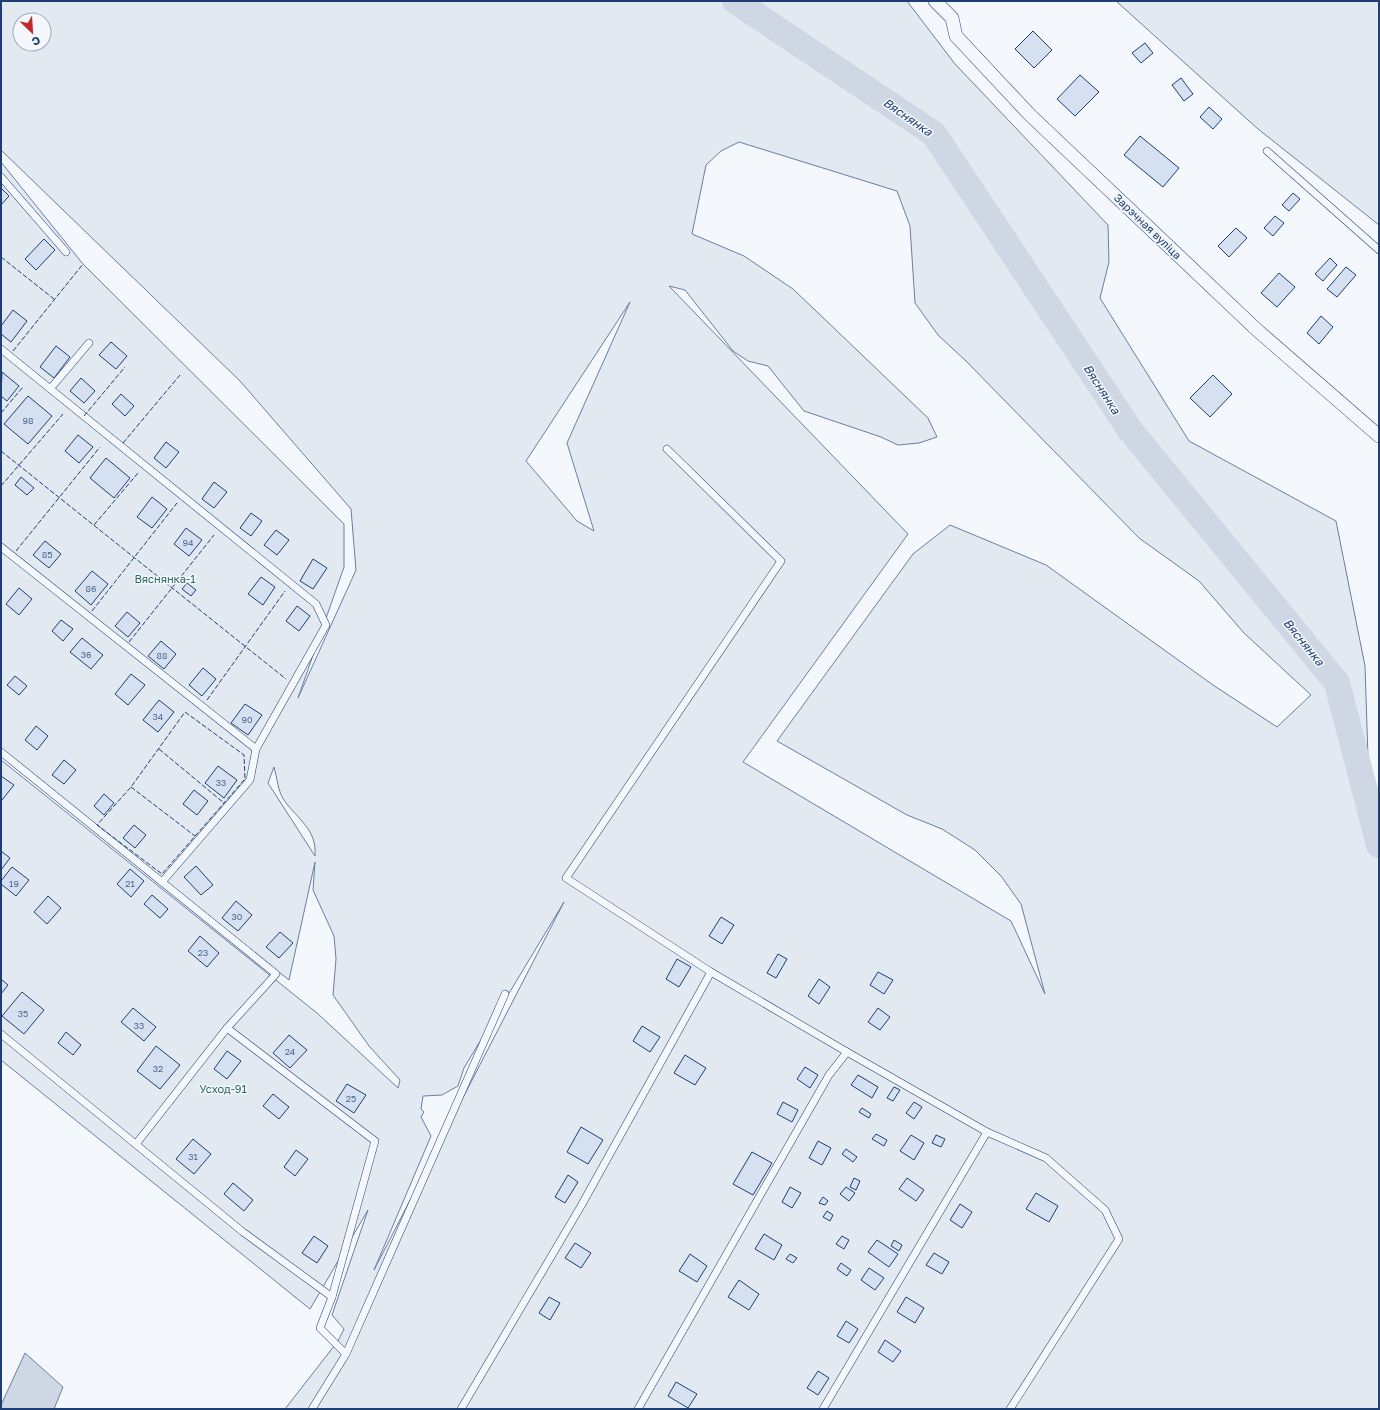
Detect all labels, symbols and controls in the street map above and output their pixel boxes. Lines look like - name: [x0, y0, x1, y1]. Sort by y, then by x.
- north arrow: [12, 12, 52, 52]
- text: С: [30, 34, 43, 49]
- water label: Вяснянка: [881, 95, 936, 140]
- street label: Зарэчная вуліца: [1112, 191, 1184, 261]
- water label: Вяснянка: [1080, 361, 1124, 418]
- house number: 98: [23, 415, 33, 426]
- house number: 94: [183, 537, 194, 548]
- house number: 85: [42, 549, 52, 560]
- park label: Вяснянка-1: [134, 572, 196, 585]
- house number: 86: [86, 583, 96, 594]
- water label: Вяснянка: [1280, 615, 1328, 670]
- house number: 36: [81, 649, 91, 660]
- house number: 88: [157, 650, 167, 661]
- house number: 34: [153, 711, 164, 722]
- house number: 90: [241, 714, 253, 725]
- house number: 33: [216, 777, 226, 788]
- house number: 19: [9, 878, 19, 889]
- house number: 21: [125, 878, 135, 889]
- house number: 30: [232, 911, 243, 922]
- house number: 23: [198, 947, 208, 958]
- house number: 35: [18, 1008, 28, 1019]
- house number: 33: [134, 1020, 144, 1031]
- house number: 24: [285, 1046, 296, 1057]
- house number: 32: [153, 1063, 163, 1074]
- park label: Усход-91: [199, 1082, 247, 1095]
- house number: 25: [346, 1093, 356, 1104]
- house number: 31: [188, 1151, 198, 1162]

